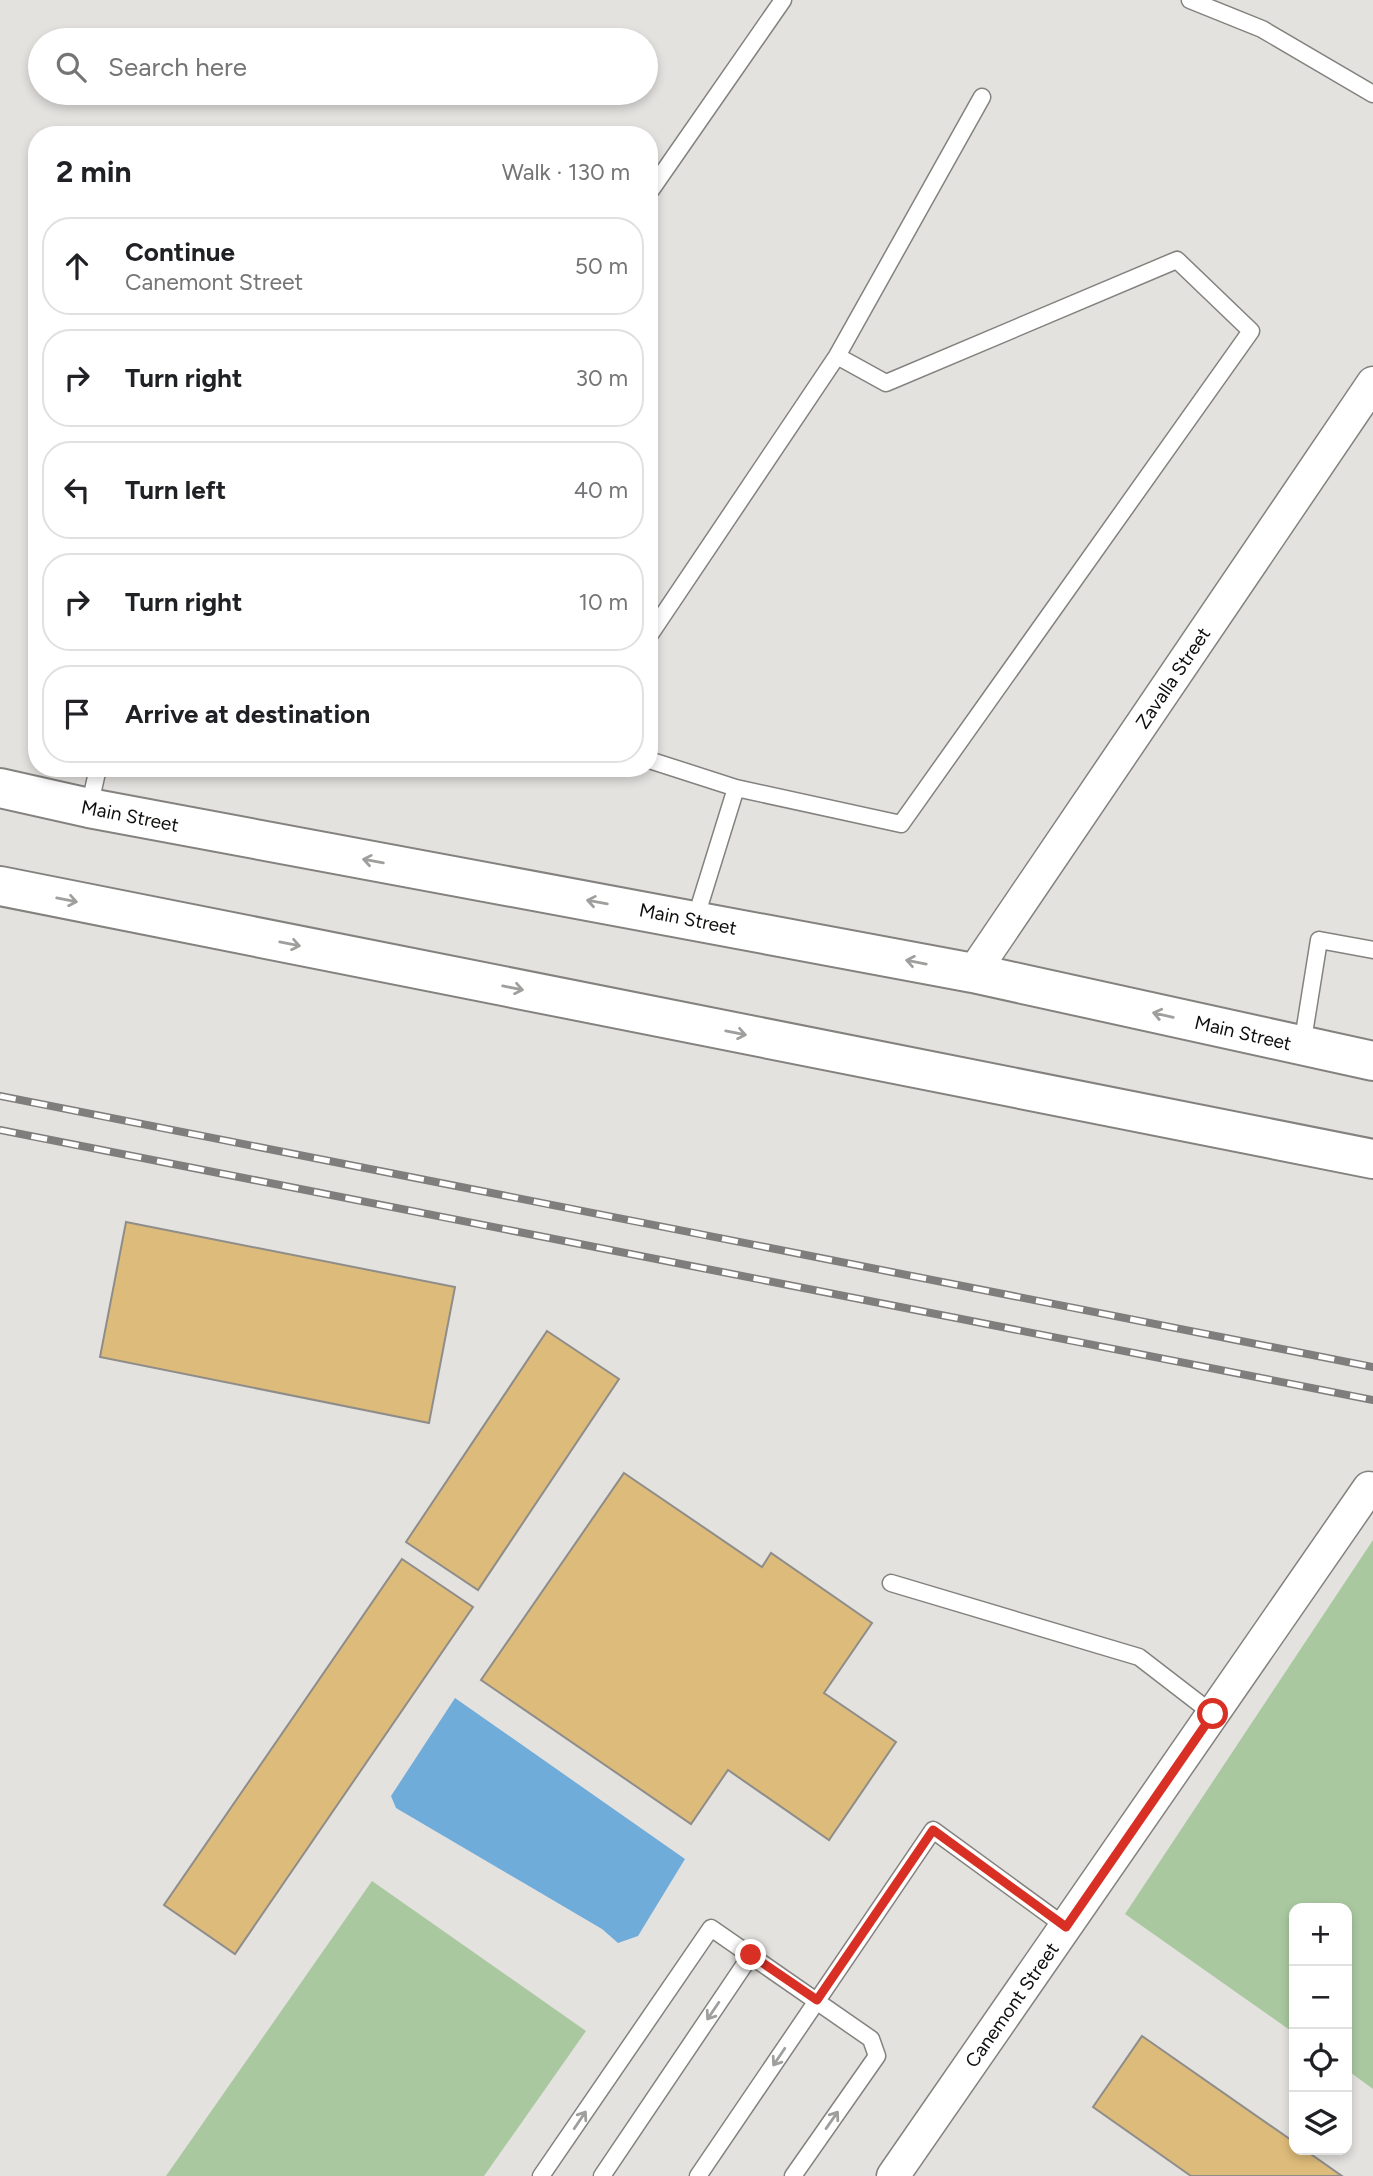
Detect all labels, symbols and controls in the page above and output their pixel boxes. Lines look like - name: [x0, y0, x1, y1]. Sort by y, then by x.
- search box: [28, 28, 658, 105]
- icon: search: [52, 48, 90, 86]
- text: Search here: [108, 51, 247, 83]
- text: 2 min: [56, 153, 132, 190]
- text: Walk · 130 m: [502, 158, 630, 186]
- text: Continue: [125, 236, 235, 268]
- icon: ahead: [58, 247, 96, 285]
- text: 50 m: [575, 252, 628, 280]
- text: Canemont Street: [125, 268, 303, 296]
- icon: right: [58, 359, 96, 397]
- text: Turn right: [125, 362, 242, 394]
- text: 30 m: [575, 364, 628, 392]
- icon: left: [58, 471, 96, 509]
- text: Turn left: [125, 474, 226, 506]
- text: 40 m: [574, 476, 628, 504]
- icon: right: [58, 583, 96, 621]
- text: Turn right: [125, 586, 242, 618]
- text: 10 m: [579, 588, 628, 616]
- street label: Zavalla Street: [1131, 623, 1215, 733]
- icon: arrive: [58, 695, 96, 733]
- text: Arrive at destination: [125, 698, 370, 730]
- street label: Main Street: [79, 795, 181, 837]
- one-way arrow: [362, 854, 385, 867]
- one-way arrow: [55, 893, 78, 907]
- one-way arrow: [586, 895, 608, 908]
- street label: Main Street: [637, 898, 739, 940]
- one-way arrow: [278, 937, 301, 951]
- one-way arrow: [906, 955, 928, 968]
- one-way arrow: [501, 982, 524, 996]
- one-way arrow: [1152, 1007, 1175, 1021]
- street label: Main Street: [1192, 1011, 1294, 1055]
- one-way arrow: [724, 1026, 747, 1040]
- route start: [1197, 1698, 1228, 1729]
- map controls: [1289, 1903, 1352, 2155]
- button: +: [1289, 1903, 1352, 1966]
- street label: Canemont Street: [960, 1938, 1064, 2072]
- route end: [735, 1939, 766, 1970]
- button: −: [1289, 1966, 1352, 2029]
- one-way arrow: [706, 2001, 720, 2020]
- button: locate: [1289, 2029, 1352, 2092]
- one-way arrow: [772, 2046, 786, 2066]
- button: layers: [1289, 2092, 1352, 2155]
- one-way arrow: [573, 2110, 587, 2130]
- one-way arrow: [825, 2111, 839, 2130]

